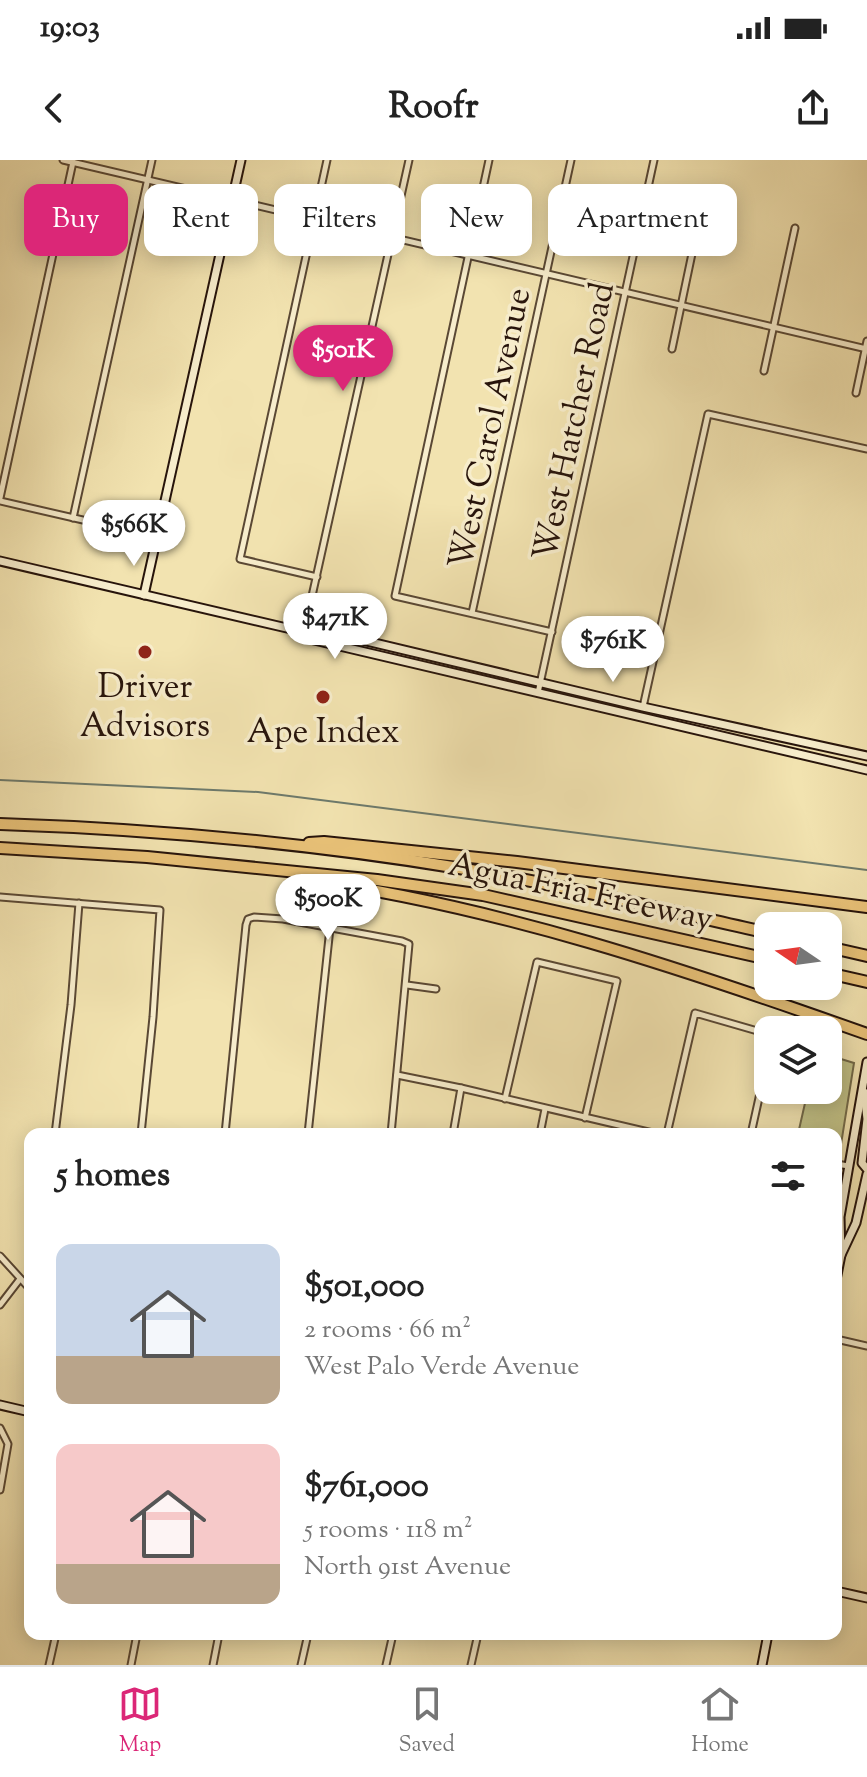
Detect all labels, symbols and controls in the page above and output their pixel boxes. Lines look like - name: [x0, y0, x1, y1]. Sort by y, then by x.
- text: 19:03: [40, 7, 100, 50]
- text: Roofr: [388, 82, 479, 134]
- icon: back: [32, 86, 76, 130]
- icon: share: [791, 86, 835, 130]
- chip: Buy: [24, 184, 128, 256]
- chip: Rent: [144, 184, 258, 256]
- chip: Filters: [274, 184, 405, 256]
- chip: New: [421, 184, 532, 256]
- chip: Apartment: [548, 184, 737, 256]
- street label: West Hatcher Road: [522, 278, 629, 565]
- street label: West Carol Avenue: [438, 284, 545, 574]
- pin: $501K: [287, 325, 399, 393]
- text: $501K: [311, 332, 375, 369]
- pin: $566K: [78, 500, 190, 568]
- text: $566K: [100, 507, 168, 544]
- pin: $471K: [279, 593, 391, 661]
- text: $471K: [301, 600, 369, 637]
- pin: $761K: [557, 616, 669, 684]
- text: $761K: [579, 623, 647, 660]
- marker: Driver Advisors: [136, 643, 154, 661]
- place label: Driver Advisors: [80, 664, 210, 752]
- marker: Ape Index: [314, 688, 332, 706]
- place label: Ape Index: [246, 709, 400, 758]
- street label: Agua Fria Freeway: [443, 841, 717, 945]
- pin: $500K: [272, 874, 384, 942]
- text: $500K: [293, 881, 363, 918]
- north arrow: [754, 912, 842, 1000]
- map controls: [754, 912, 842, 1104]
- button: layers: [754, 1016, 842, 1104]
- text: 5 homes: [56, 1152, 170, 1201]
- icon: filters: [766, 1154, 810, 1198]
- text: $501,000: [304, 1263, 424, 1312]
- icon: home: [120, 1276, 216, 1372]
- text: 2 rooms · 66 m²: [304, 1312, 471, 1349]
- text: West Palo Verde Avenue: [304, 1349, 579, 1386]
- text: $761,000: [304, 1463, 429, 1512]
- icon: home: [120, 1476, 216, 1572]
- text: 5 rooms · 118 m²: [304, 1512, 472, 1549]
- text: North 91st Avenue: [304, 1549, 511, 1586]
- tab: Map: [118, 1682, 162, 1762]
- tab: Saved: [398, 1682, 455, 1762]
- tab: Home: [691, 1682, 749, 1762]

